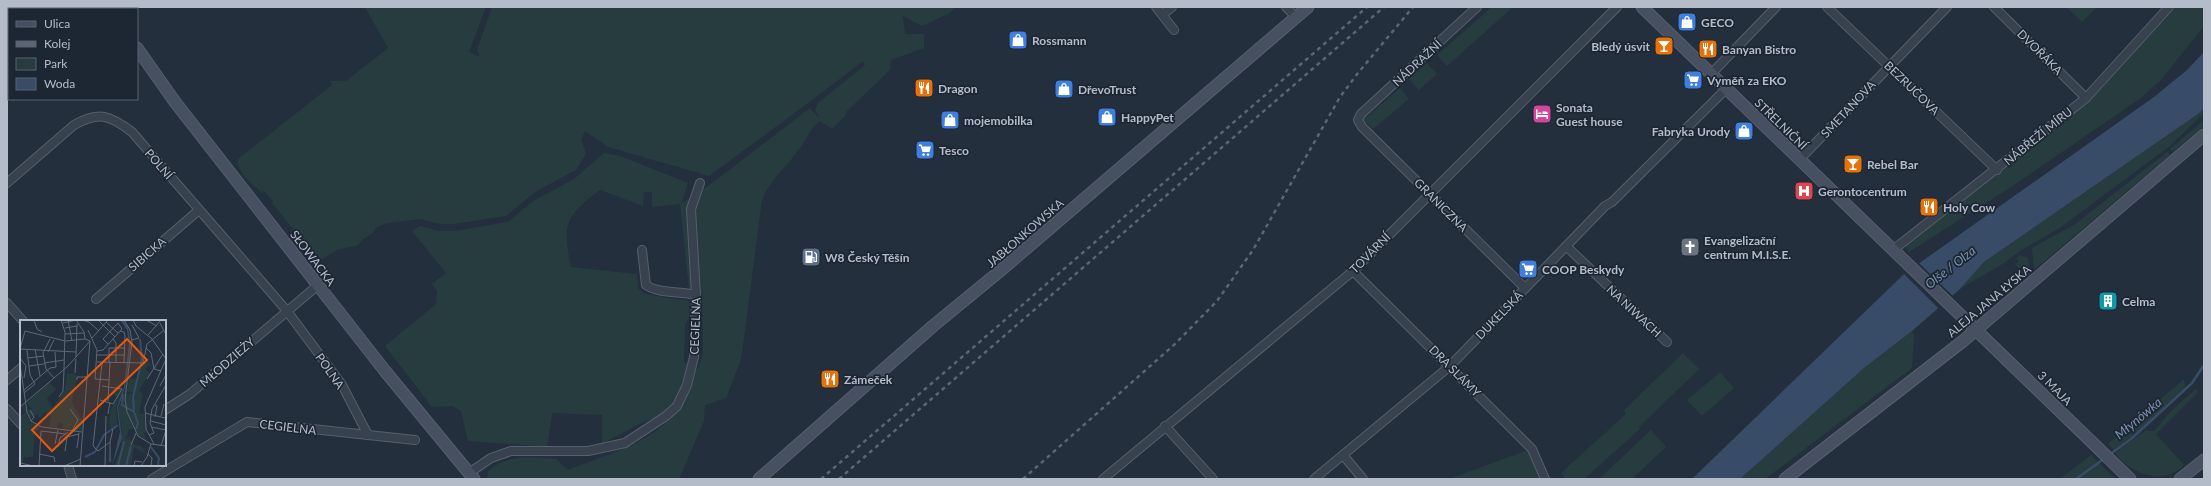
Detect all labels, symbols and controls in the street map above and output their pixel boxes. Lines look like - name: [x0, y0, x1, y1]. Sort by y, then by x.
- legend: [8, 8, 138, 100]
- shop icon: GECO: [1676, 11, 1698, 33]
- place label: GECO: [1701, 15, 1734, 30]
- text: Ulica: [44, 16, 70, 31]
- street label: DVOŘÁKA: [2014, 26, 2066, 78]
- shop icon: Rossmann: [1007, 29, 1029, 51]
- place label: Rossmann: [1032, 33, 1087, 48]
- bar icon: Bledý úsvit: [1653, 35, 1675, 57]
- text: Kolej: [44, 36, 70, 51]
- street label: NÁDRAŽNÍ: [1389, 36, 1445, 90]
- restaurant icon: Banyan Bistro: [1697, 38, 1719, 60]
- place label: Bledý úsvit: [1591, 39, 1651, 54]
- place label: Banyan Bistro: [1722, 42, 1796, 57]
- text: Park: [44, 56, 68, 71]
- street label: BEZRUČOVA: [1881, 58, 1943, 119]
- supermarket icon: Vyměň za EKO: [1682, 69, 1704, 91]
- place label: Vyměň za EKO: [1706, 73, 1787, 88]
- text: Woda: [44, 76, 75, 91]
- restaurant icon: Dragon: [913, 77, 935, 99]
- street label: SMETANOVA: [1818, 77, 1879, 141]
- shop icon: DřevoTrust: [1053, 78, 1075, 100]
- place label: Dragon: [938, 81, 978, 96]
- place label: DřevoTrust: [1078, 82, 1137, 97]
- street label: STŘELNIČNÍ: [1752, 95, 1811, 153]
- place label: Sonata Guest house: [1556, 100, 1623, 129]
- hotel icon: Sonata Guest house: [1531, 103, 1553, 125]
- street label: NÁBŘEŽÍ MÍRU: [2001, 104, 2075, 168]
- shop icon: HappyPet: [1096, 106, 1118, 128]
- shop icon: mojemobilka: [939, 109, 961, 131]
- place label: HappyPet: [1121, 110, 1174, 125]
- place label: mojemobilka: [964, 113, 1033, 128]
- shop icon: Fabryka Urody: [1733, 120, 1755, 142]
- place label: Fabryka Urody: [1652, 124, 1731, 139]
- supermarket icon: Tesco: [914, 139, 936, 161]
- place label: Tesco: [939, 143, 969, 158]
- street label: POLNÍ: [142, 146, 177, 183]
- bar icon: Rebel Bar: [1842, 153, 1864, 175]
- place label: Rebel Bar: [1867, 157, 1919, 172]
- street label: GRANICZNA: [1411, 175, 1471, 235]
- hospital icon: Gerontocentrum: [1793, 180, 1815, 202]
- place label: Gerontocentrum: [1818, 184, 1907, 199]
- street label: JABŁONKOWSKA: [983, 195, 1067, 271]
- restaurant icon: Holy Cow: [1918, 196, 1940, 218]
- place label: Holy Cow: [1943, 200, 1995, 215]
- street label: SŁOWACKA: [287, 227, 339, 289]
- street label: TOVÁRNÍ: [1346, 229, 1394, 277]
- street label: SIBICKA: [125, 233, 170, 274]
- place label: Evangelizační centrum M.I.S.E.: [1704, 233, 1791, 262]
- church icon: Evangelizační centrum M.I.S.E.: [1679, 236, 1701, 258]
- water label: Olše / Olza: [1921, 242, 1979, 292]
- fuel station icon: W8 Český Těšín: [800, 246, 822, 268]
- place label: W8 Český Těšín: [825, 250, 910, 265]
- supermarket icon: COOP Beskydy: [1517, 258, 1539, 280]
- street label: ALEJA JANA ŁYSKA: [1944, 261, 2035, 340]
- place label: COOP Beskydy: [1542, 262, 1625, 277]
- street label: NA NIWACH: [1603, 282, 1665, 340]
- street label: DUKELSKÁ: [1472, 287, 1526, 342]
- building icon: Celma: [2097, 290, 2119, 312]
- place label: Celma: [2122, 294, 2155, 309]
- street label: CEGIELNA: [687, 296, 704, 355]
- inset map: [20, 320, 166, 466]
- street label: MŁODZIEŻY: [196, 334, 258, 390]
- street label: DRA SLÁMY: [1426, 342, 1484, 400]
- street label: POLNA: [312, 350, 348, 393]
- restaurant icon: Zámeček: [819, 368, 841, 390]
- street label: 3 MAJA: [2035, 368, 2076, 409]
- place label: Zámeček: [844, 372, 893, 387]
- water label: Młynówka: [2111, 393, 2165, 442]
- street label: CEGIELNA: [259, 416, 318, 438]

